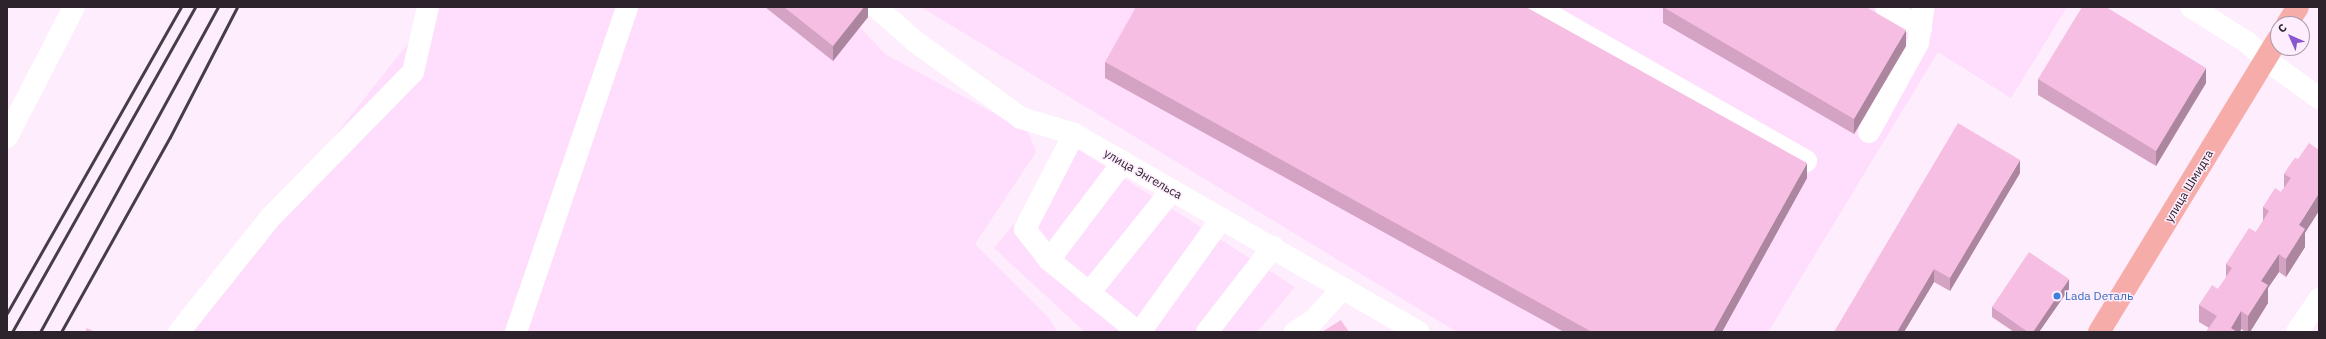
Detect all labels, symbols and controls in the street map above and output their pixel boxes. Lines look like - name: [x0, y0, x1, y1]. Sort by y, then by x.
- north arrow: [2270, 16, 2310, 56]
- text: С: [2275, 21, 2290, 36]
- street label: улица Энгельса: [1101, 146, 1185, 202]
- street label: улица Шмидта: [2162, 147, 2216, 225]
- place label: Lada Dеталь: [2065, 289, 2133, 303]
- marker: Lada Dеталь: [2052, 291, 2062, 301]

